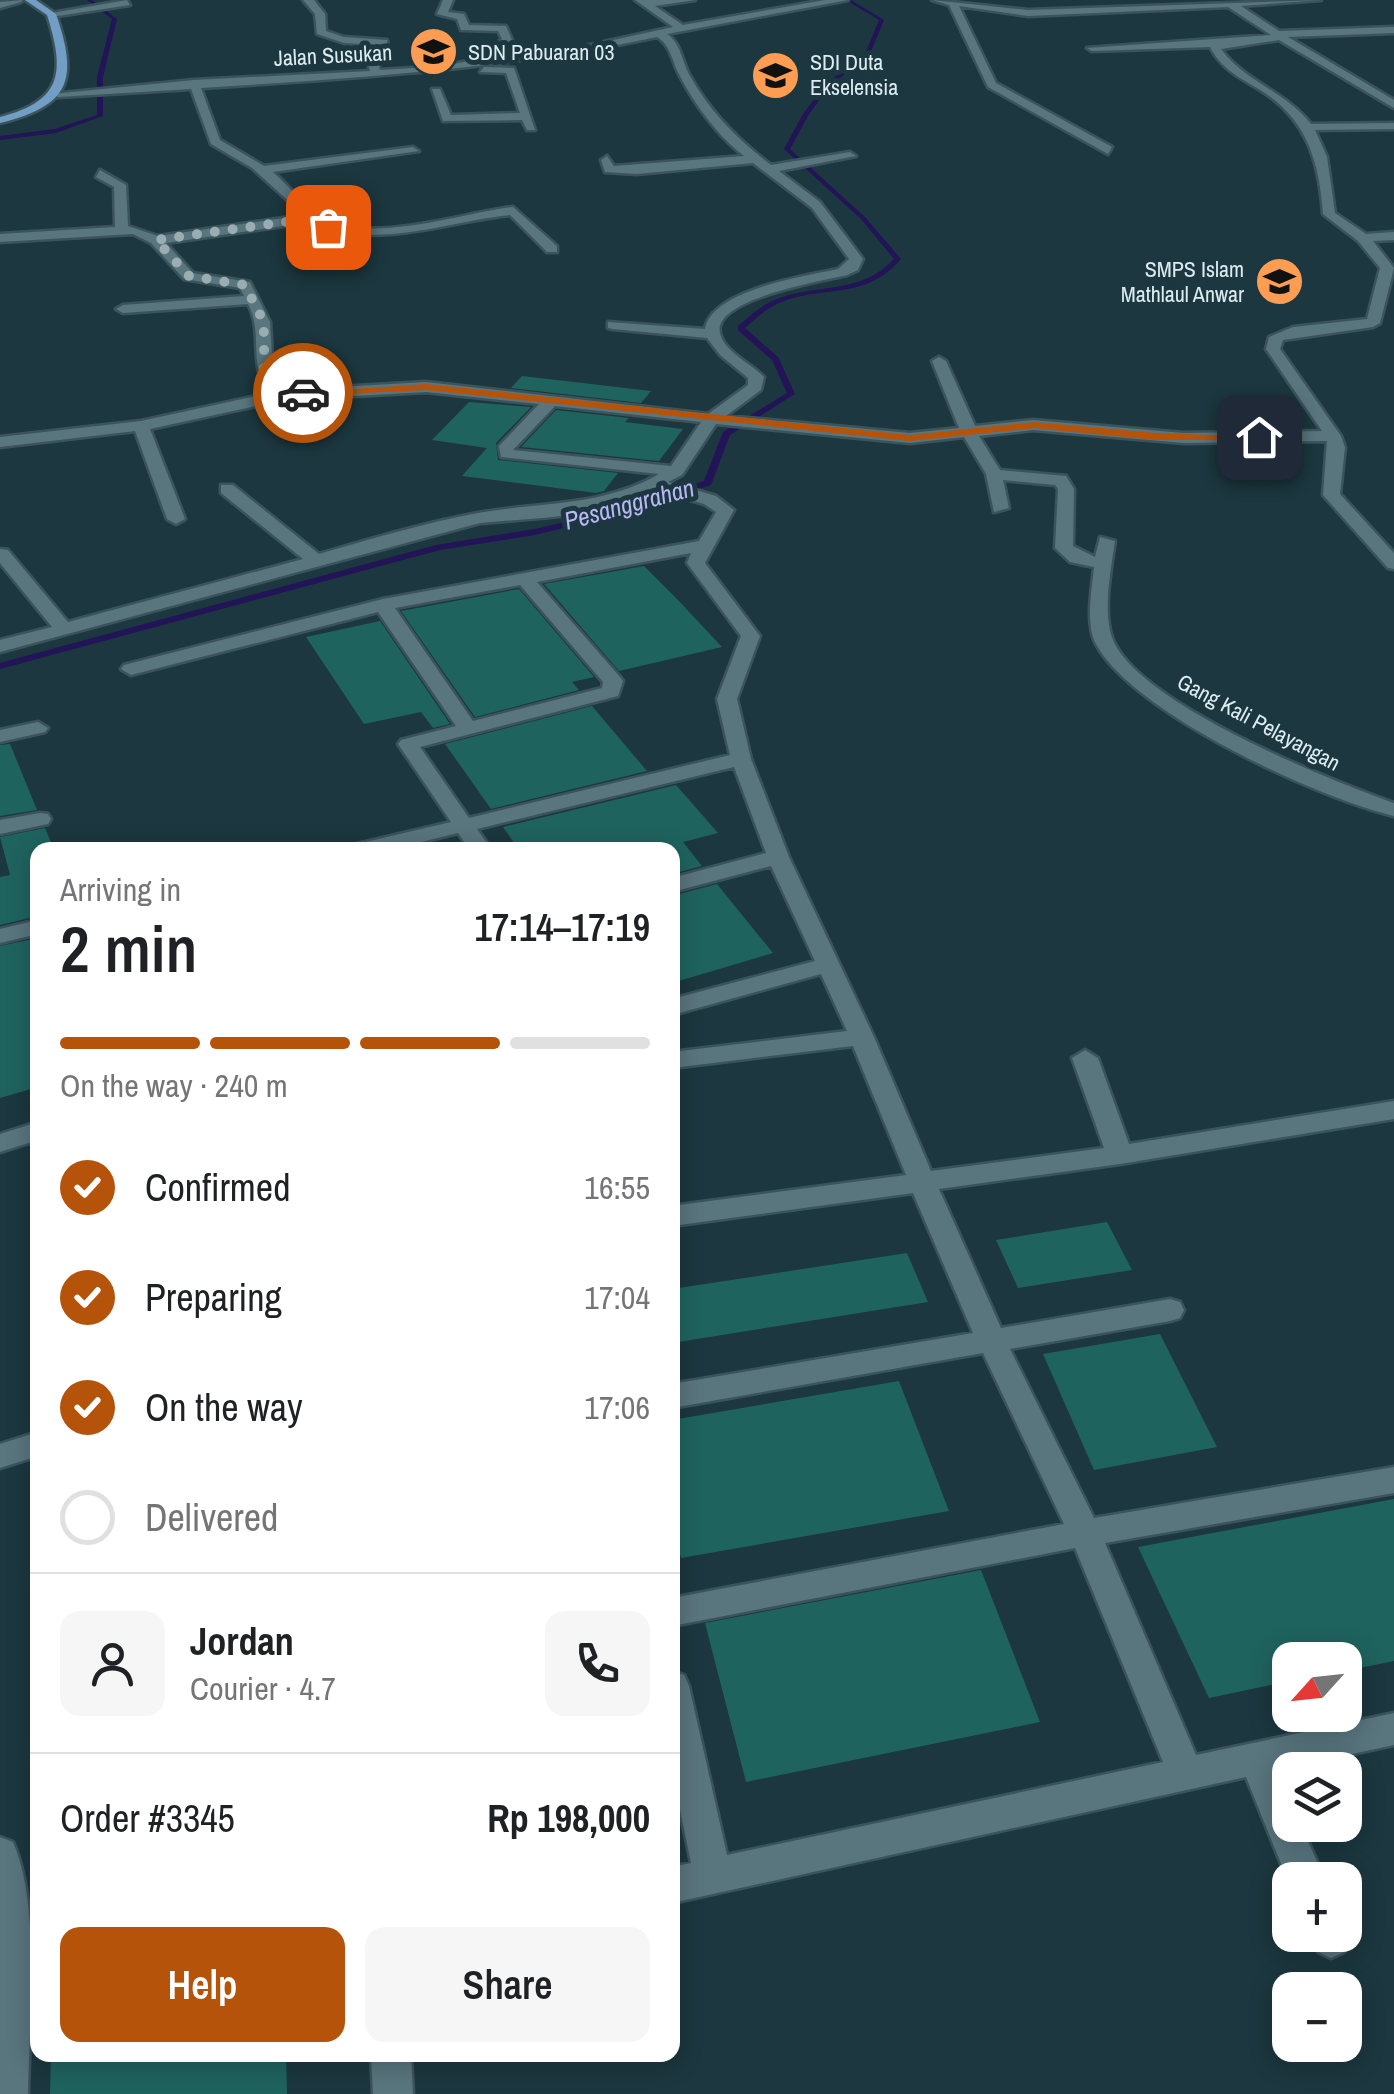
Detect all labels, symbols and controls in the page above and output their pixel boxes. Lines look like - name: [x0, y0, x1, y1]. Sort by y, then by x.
- school or university icon: SDN Pabuaran 03: [407, 26, 459, 78]
- street label: Jalan Susukan: [273, 37, 393, 73]
- place label: SDN Pabuaran 03: [468, 37, 614, 67]
- place label: SDI Duta Ekselensia: [810, 47, 898, 102]
- school or university icon: SDI Duta Ekselensia: [749, 49, 801, 101]
- pin: [286, 185, 371, 270]
- icon: bag: [301, 200, 356, 255]
- place label: SMPS Islam Mathlaul Anwar: [1121, 254, 1244, 309]
- school or university icon: SMPS Islam Mathlaul Anwar: [1253, 256, 1305, 308]
- courier: [253, 343, 353, 443]
- icon: car: [276, 366, 331, 421]
- pin: [1217, 395, 1302, 480]
- icon: home: [1232, 410, 1287, 465]
- water label: Pesanggrahan: [560, 470, 698, 538]
- street label: Gang Kali Pelayangan: [1172, 666, 1346, 778]
- text: Arriving in: [60, 868, 181, 911]
- text: 17:14–17:19: [474, 902, 650, 953]
- text: 2 min: [60, 905, 197, 992]
- text: On the way · 240 m: [60, 1064, 288, 1107]
- icon: check: [60, 1160, 115, 1215]
- text: Confirmed: [145, 1162, 290, 1213]
- text: 16:55: [584, 1166, 650, 1209]
- icon: check: [60, 1270, 115, 1325]
- text: Preparing: [145, 1272, 282, 1323]
- text: 17:04: [584, 1276, 650, 1319]
- icon: check: [60, 1380, 115, 1435]
- text: On the way: [145, 1382, 303, 1433]
- text: 17:06: [584, 1386, 650, 1429]
- text: Delivered: [145, 1492, 278, 1543]
- button: person: [60, 1611, 165, 1716]
- button: phone: [545, 1611, 650, 1716]
- text: Jordan: [190, 1616, 294, 1667]
- north arrow: [1272, 1642, 1362, 1732]
- map controls: [1272, 1642, 1362, 2062]
- text: Courier · 4.7: [190, 1667, 336, 1710]
- button: layers: [1272, 1752, 1362, 1842]
- text: Order #3345: [60, 1793, 235, 1844]
- text: Rp 198,000: [487, 1793, 650, 1844]
- button: +: [1272, 1862, 1362, 1952]
- button: Help: [60, 1927, 345, 2042]
- button: Share: [365, 1927, 650, 2042]
- button: −: [1272, 1972, 1362, 2062]

